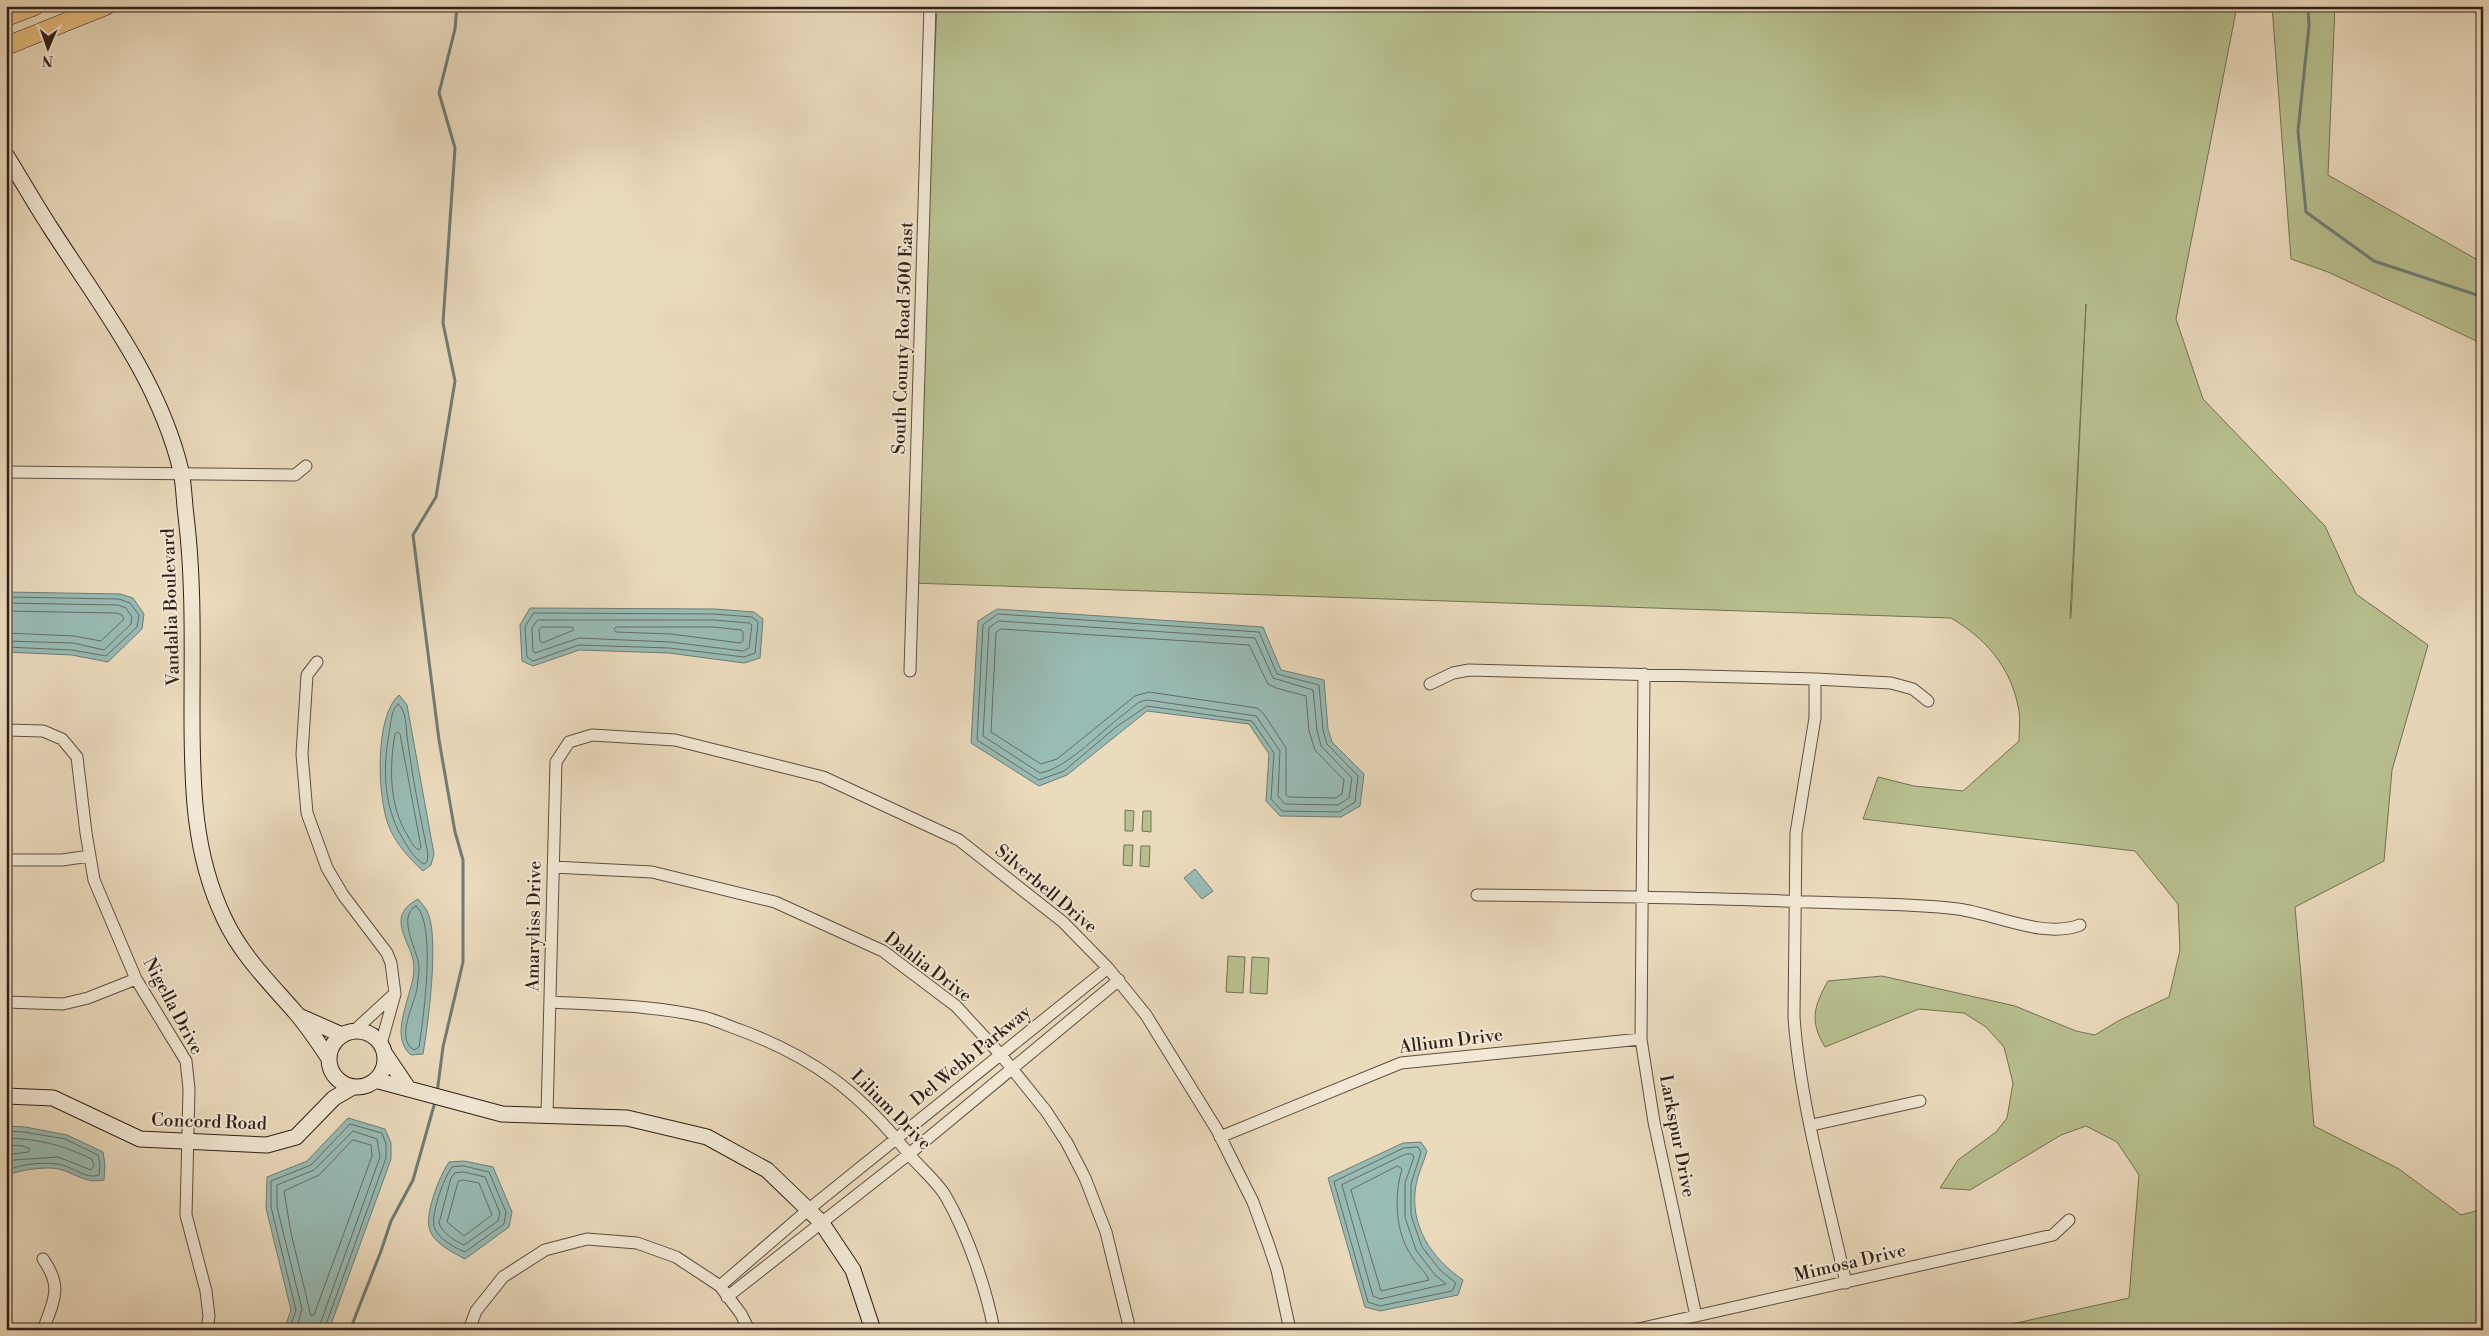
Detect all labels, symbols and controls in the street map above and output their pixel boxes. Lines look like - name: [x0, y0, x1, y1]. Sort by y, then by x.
- north arrow: [22, 22, 72, 72]
- text: N: [42, 51, 53, 69]
- street label: South County Road 500 East: [887, 221, 919, 455]
- street label: Vandalia Boulevard: [157, 527, 185, 687]
- street label: Silverbell Drive: [990, 839, 1102, 939]
- street label: Amaryliss Drive: [521, 860, 547, 993]
- street label: Dahlia Drive: [880, 927, 976, 1007]
- street label: Nigella Drive: [138, 953, 208, 1059]
- street label: Del Webb Parkway: [906, 1000, 1036, 1112]
- street label: Allium Drive: [1397, 1023, 1504, 1059]
- street label: Lilium Drive: [846, 1065, 936, 1155]
- street label: Larkspur Drive: [1654, 1073, 1700, 1199]
- street label: Concord Road: [151, 1108, 268, 1136]
- street label: Mimosa Drive: [1792, 1239, 1908, 1287]

